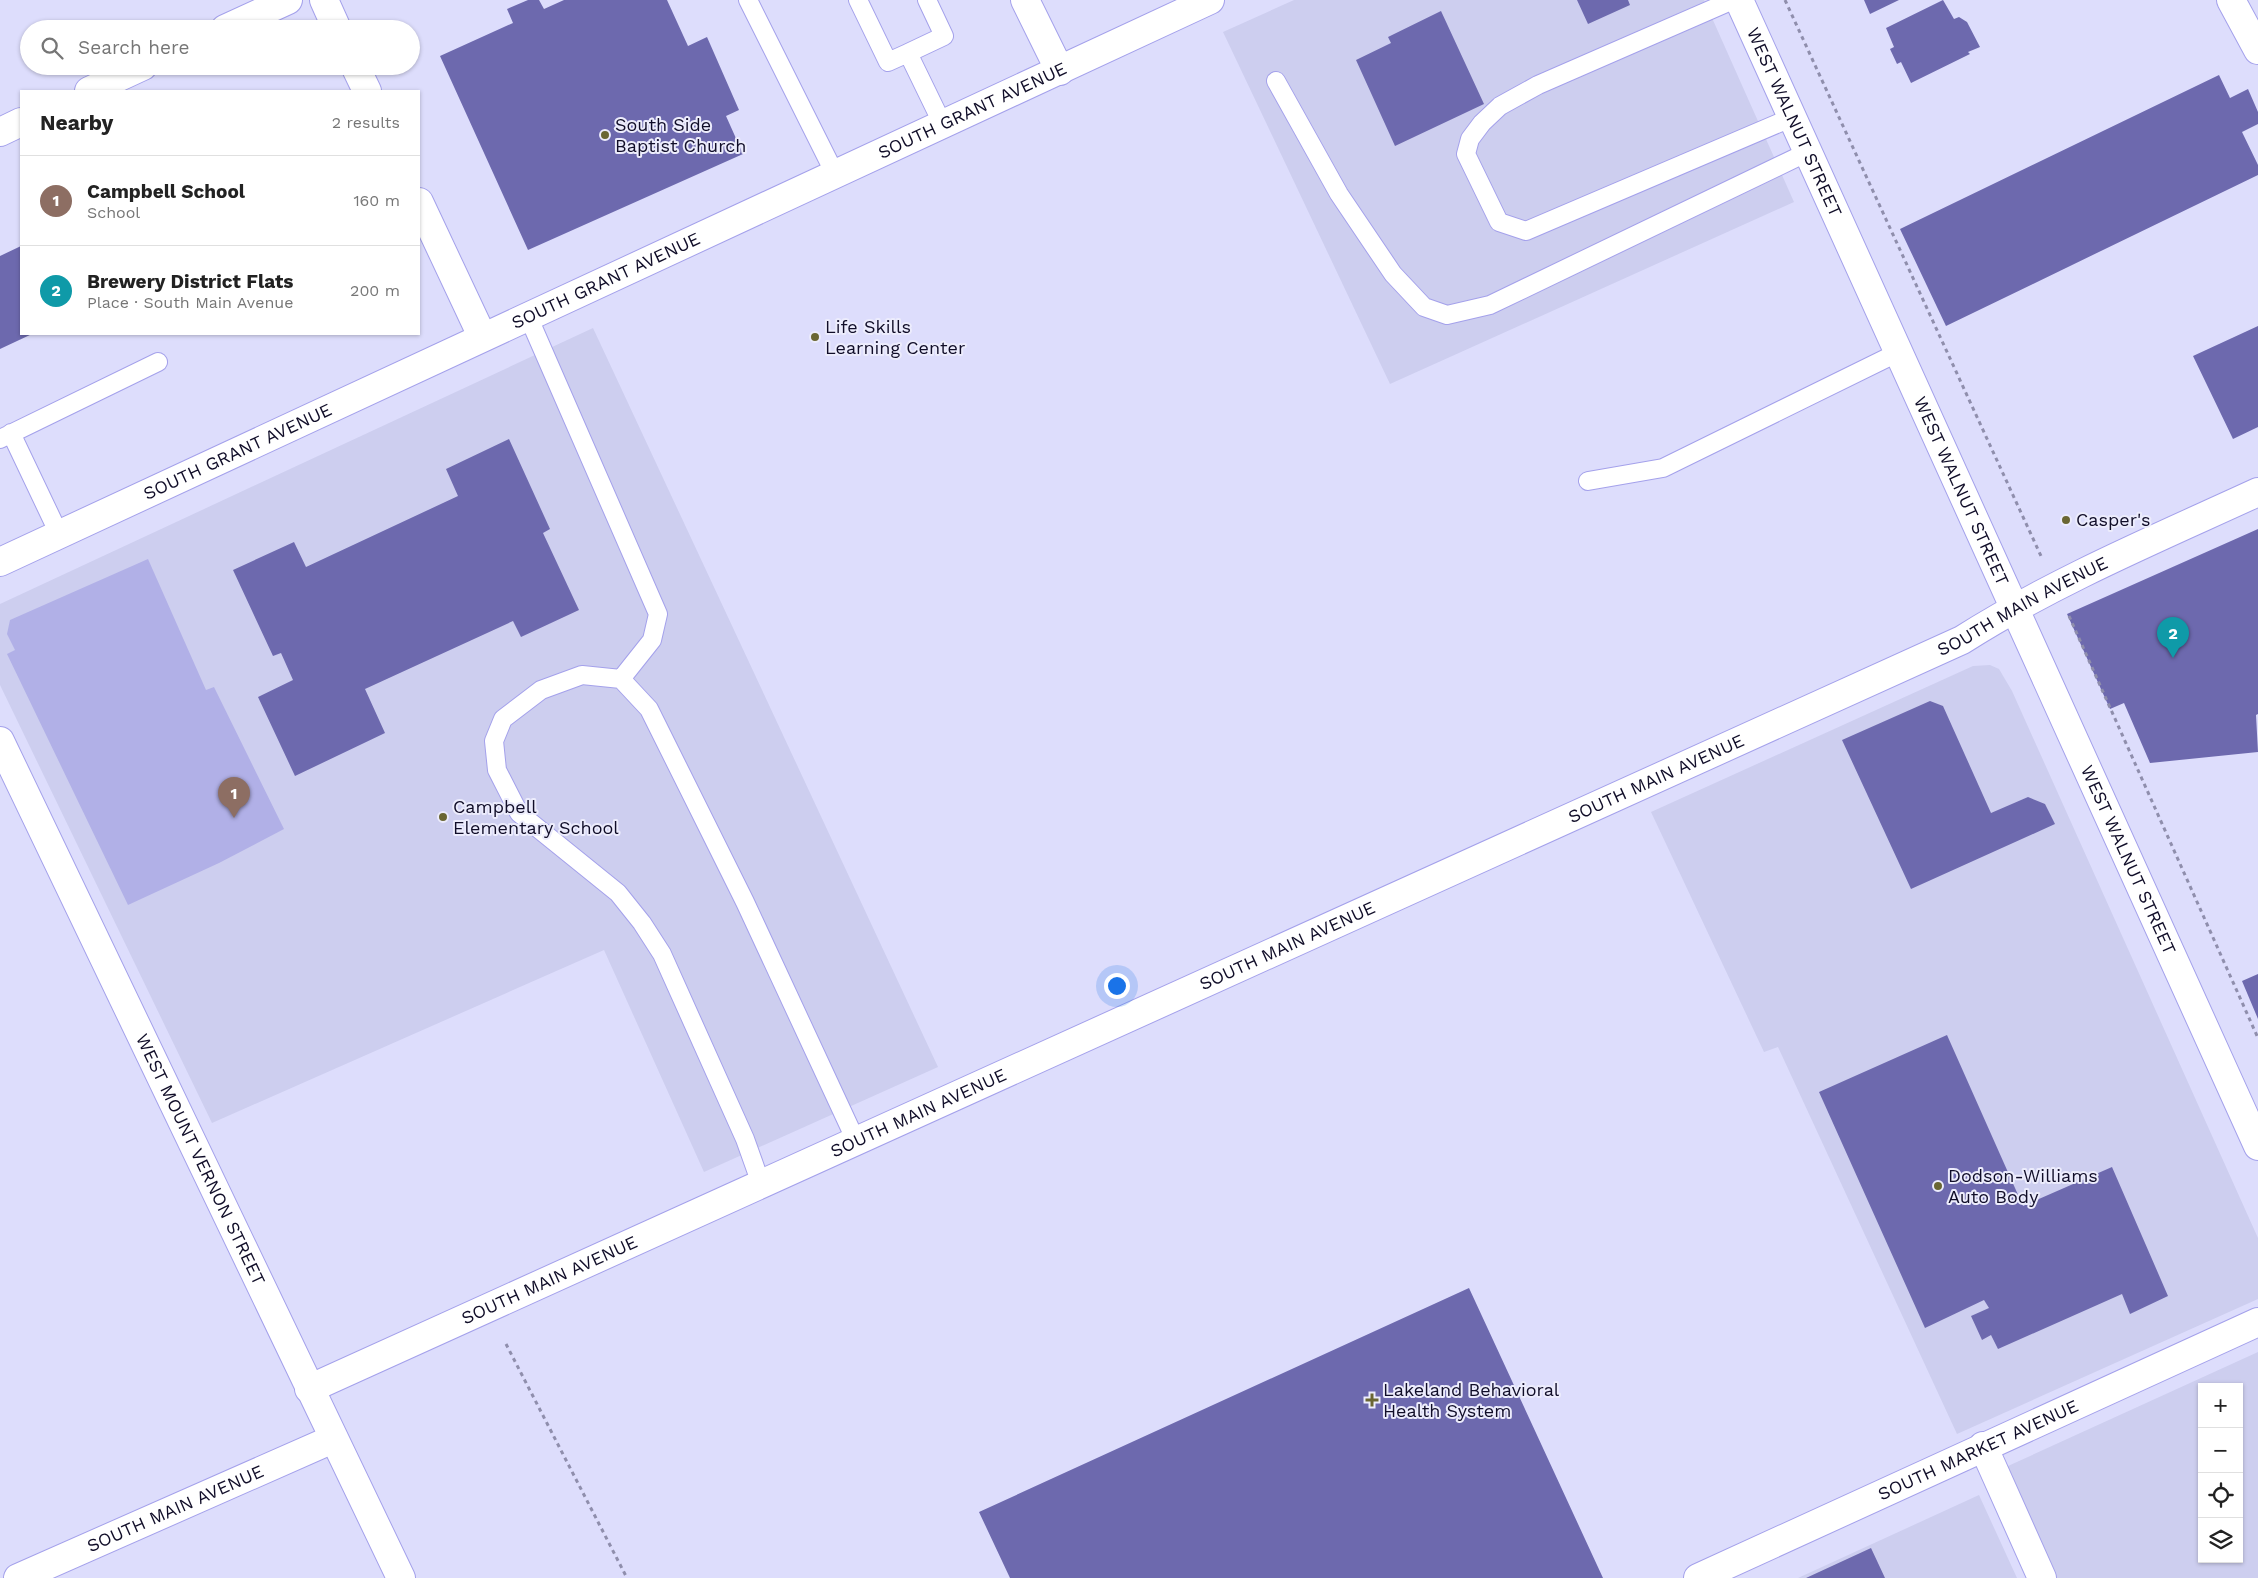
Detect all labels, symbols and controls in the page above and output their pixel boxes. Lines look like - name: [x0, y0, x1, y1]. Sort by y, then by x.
- search box: [20, 20, 420, 75]
- street label: WEST WALNUT STREET: [1743, 24, 1847, 220]
- icon: search: [38, 34, 66, 62]
- text: Search here: [78, 36, 189, 59]
- street label: SOUTH GRANT AVENUE: [874, 57, 1070, 163]
- text: Nearby: [40, 110, 113, 135]
- text: 2 results: [332, 113, 400, 132]
- place label: South Side Baptist Church: [615, 114, 746, 156]
- marker: South Side Baptist Church: [599, 129, 611, 141]
- text: Campbell School: [87, 180, 245, 203]
- text: 1: [53, 191, 59, 210]
- text: 160 m: [353, 191, 400, 210]
- text: School: [87, 203, 140, 222]
- street label: SOUTH GRANT AVENUE: [508, 227, 703, 333]
- text: Brewery District Flats: [87, 270, 293, 293]
- text: 2: [51, 281, 61, 300]
- text: 200 m: [350, 281, 400, 300]
- text: Place · South Main Avenue: [87, 293, 293, 312]
- place label: Life Skills Learning Center: [825, 316, 965, 358]
- marker: Life Skills Learning Center: [809, 331, 821, 343]
- street label: WEST WALNUT STREET: [1910, 393, 2014, 589]
- street label: SOUTH GRANT AVENUE: [140, 398, 335, 504]
- place label: Casper's: [2076, 509, 2151, 530]
- marker: Casper's: [2060, 514, 2072, 526]
- street label: SOUTH MAIN AVENUE: [1934, 552, 2111, 660]
- pin: 2: [2157, 617, 2189, 658]
- street label: SOUTH MAIN AVENUE: [1565, 729, 1747, 827]
- street label: WEST WALNUT STREET: [2077, 762, 2181, 958]
- pin: 1: [218, 777, 250, 818]
- place label: Campbell Elementary School: [453, 796, 619, 838]
- marker: Campbell Elementary School: [437, 811, 449, 823]
- street label: SOUTH MAIN AVENUE: [1196, 896, 1378, 994]
- your location: [1104, 973, 1130, 999]
- street label: WEST MOUNT VERNON STREET: [132, 1030, 270, 1288]
- street label: SOUTH MAIN AVENUE: [827, 1064, 1009, 1161]
- place label: Dodson-Williams Auto Body: [1948, 1165, 2098, 1207]
- marker: Dodson-Williams Auto Body: [1932, 1180, 1944, 1192]
- street label: SOUTH MAIN AVENUE: [458, 1231, 640, 1328]
- place label: Lakeland Behavioral Health System: [1383, 1379, 1560, 1421]
- map controls: [2198, 1383, 2243, 1563]
- button: +: [2198, 1383, 2243, 1428]
- marker: Lakeland Behavioral Health System: [1365, 1393, 1379, 1407]
- street label: SOUTH MARKET AVENUE: [1875, 1395, 2081, 1504]
- button: −: [2198, 1428, 2243, 1473]
- street label: SOUTH MAIN AVENUE: [84, 1460, 267, 1556]
- button: locate: [2198, 1473, 2243, 1518]
- button: layers: [2198, 1518, 2243, 1563]

